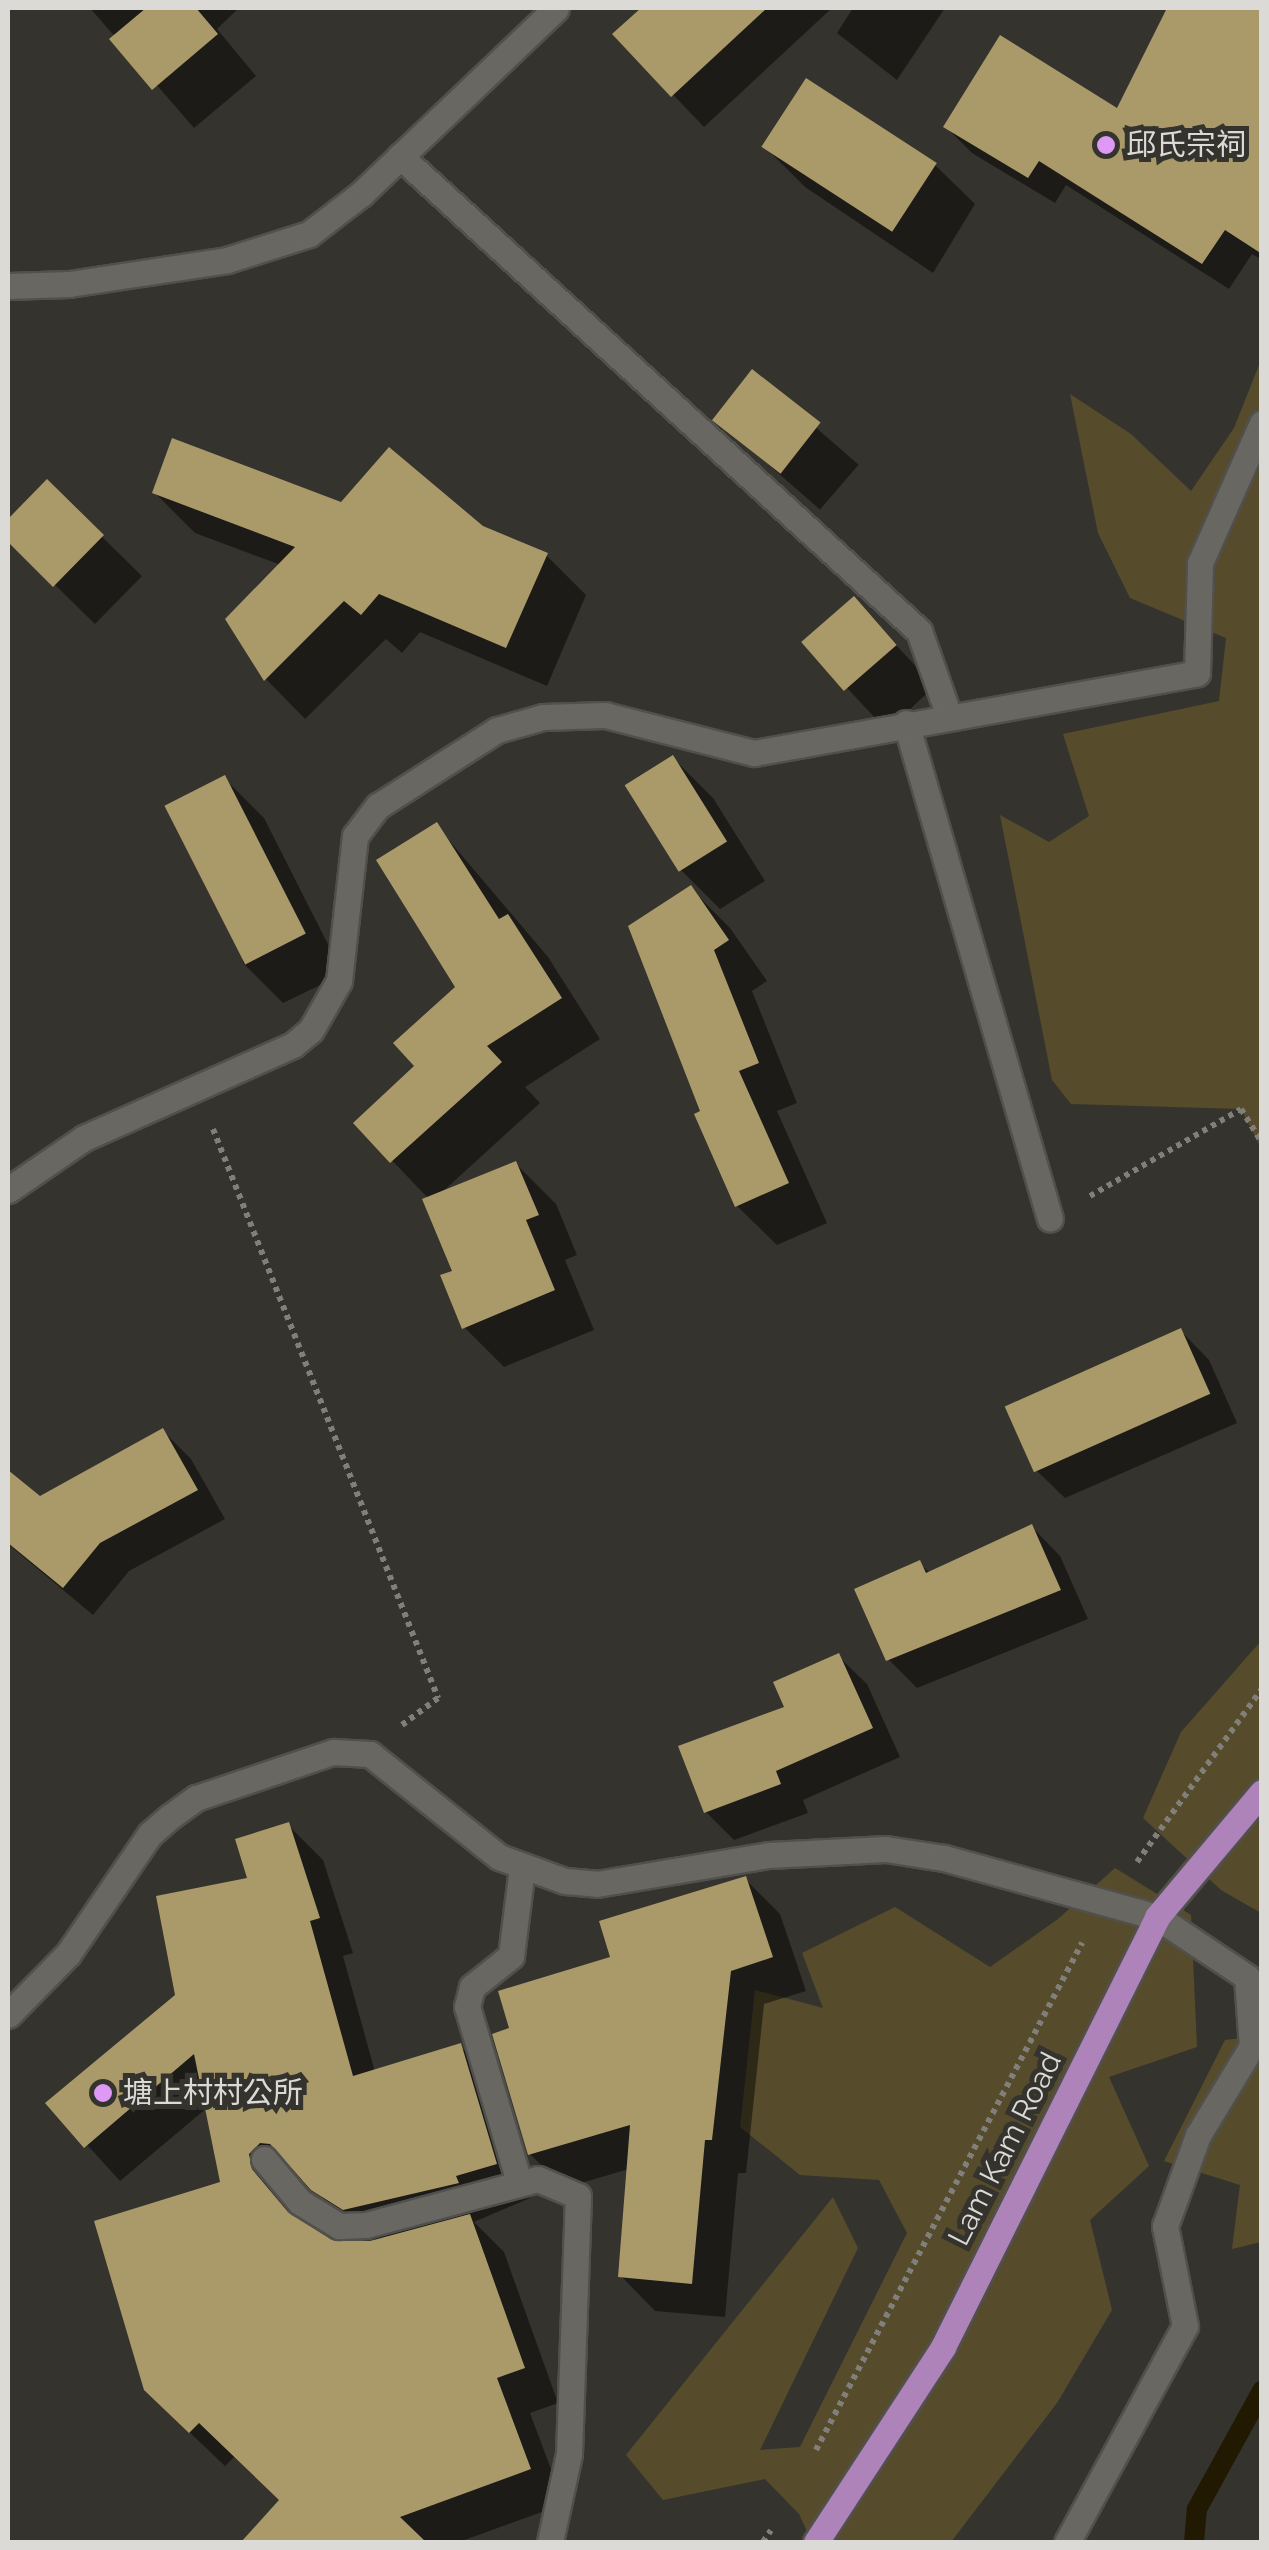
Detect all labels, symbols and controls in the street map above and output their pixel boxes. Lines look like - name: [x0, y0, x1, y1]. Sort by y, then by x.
- place label: 邱氏宗祠: [1126, 127, 1246, 163]
- marker: 邱氏宗祠: [1095, 134, 1117, 156]
- street label: Lam Kam Road: [941, 2046, 1069, 2252]
- place label: 塘上村村公所: [123, 2075, 303, 2111]
- marker: 塘上村村公所: [92, 2082, 114, 2104]

